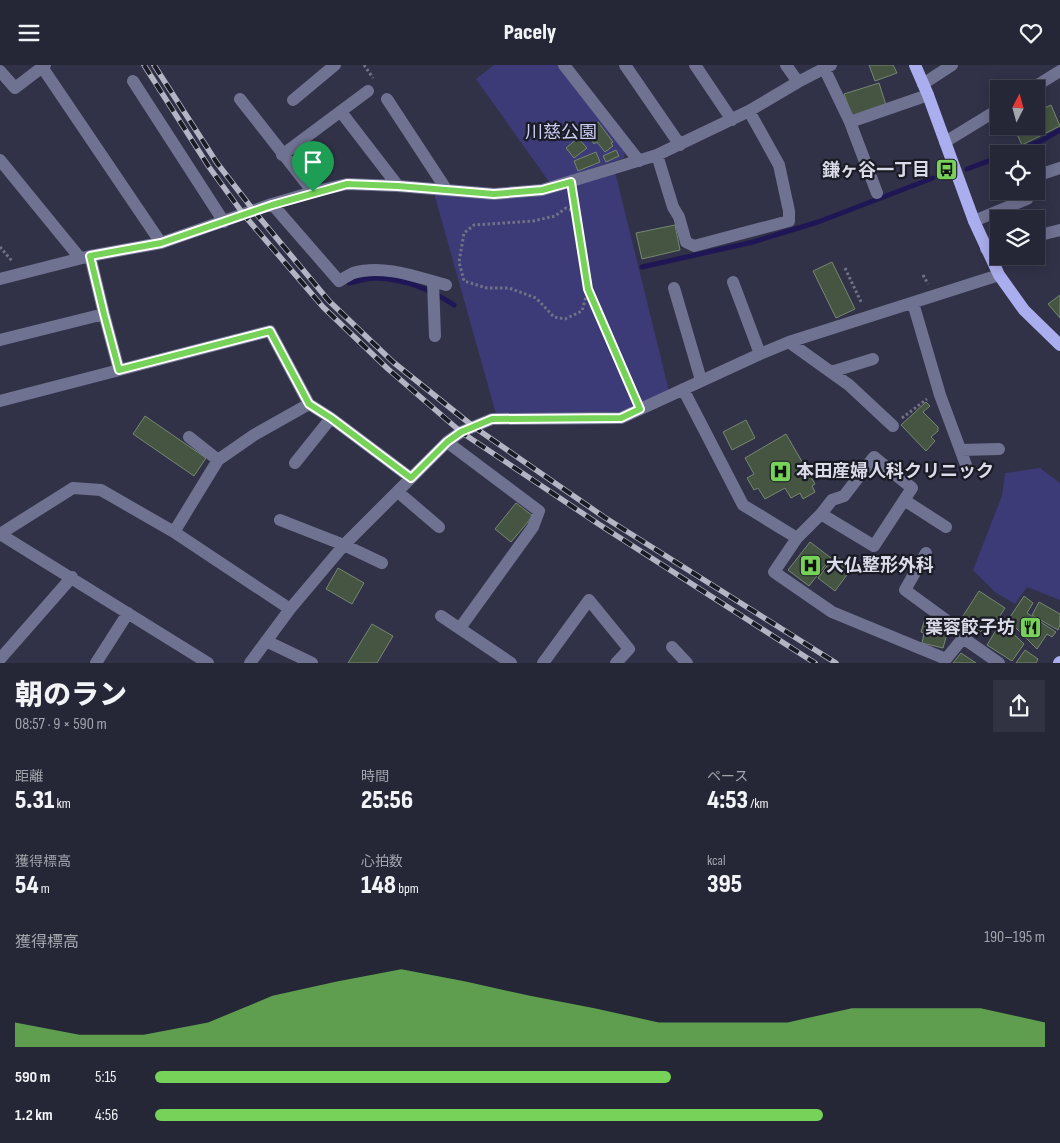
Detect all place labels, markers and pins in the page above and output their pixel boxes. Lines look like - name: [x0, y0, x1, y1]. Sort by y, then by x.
- pin: [292, 141, 334, 192]
- bus stop icon: 鎌ヶ谷一丁目: [934, 158, 958, 182]
- place label: 鎌ヶ谷一丁目: [822, 160, 930, 181]
- hospital icon: 本田産婦人科クリニック: [768, 459, 792, 483]
- place label: 本田産婦人科クリニック: [796, 461, 994, 482]
- hospital icon: 大仏整形外科: [798, 553, 822, 577]
- place label: 大仏整形外科: [826, 555, 934, 576]
- restaurant icon: 葉蓉餃子坊: [1019, 615, 1043, 639]
- place label: 葉蓉餃子坊: [925, 617, 1015, 638]

